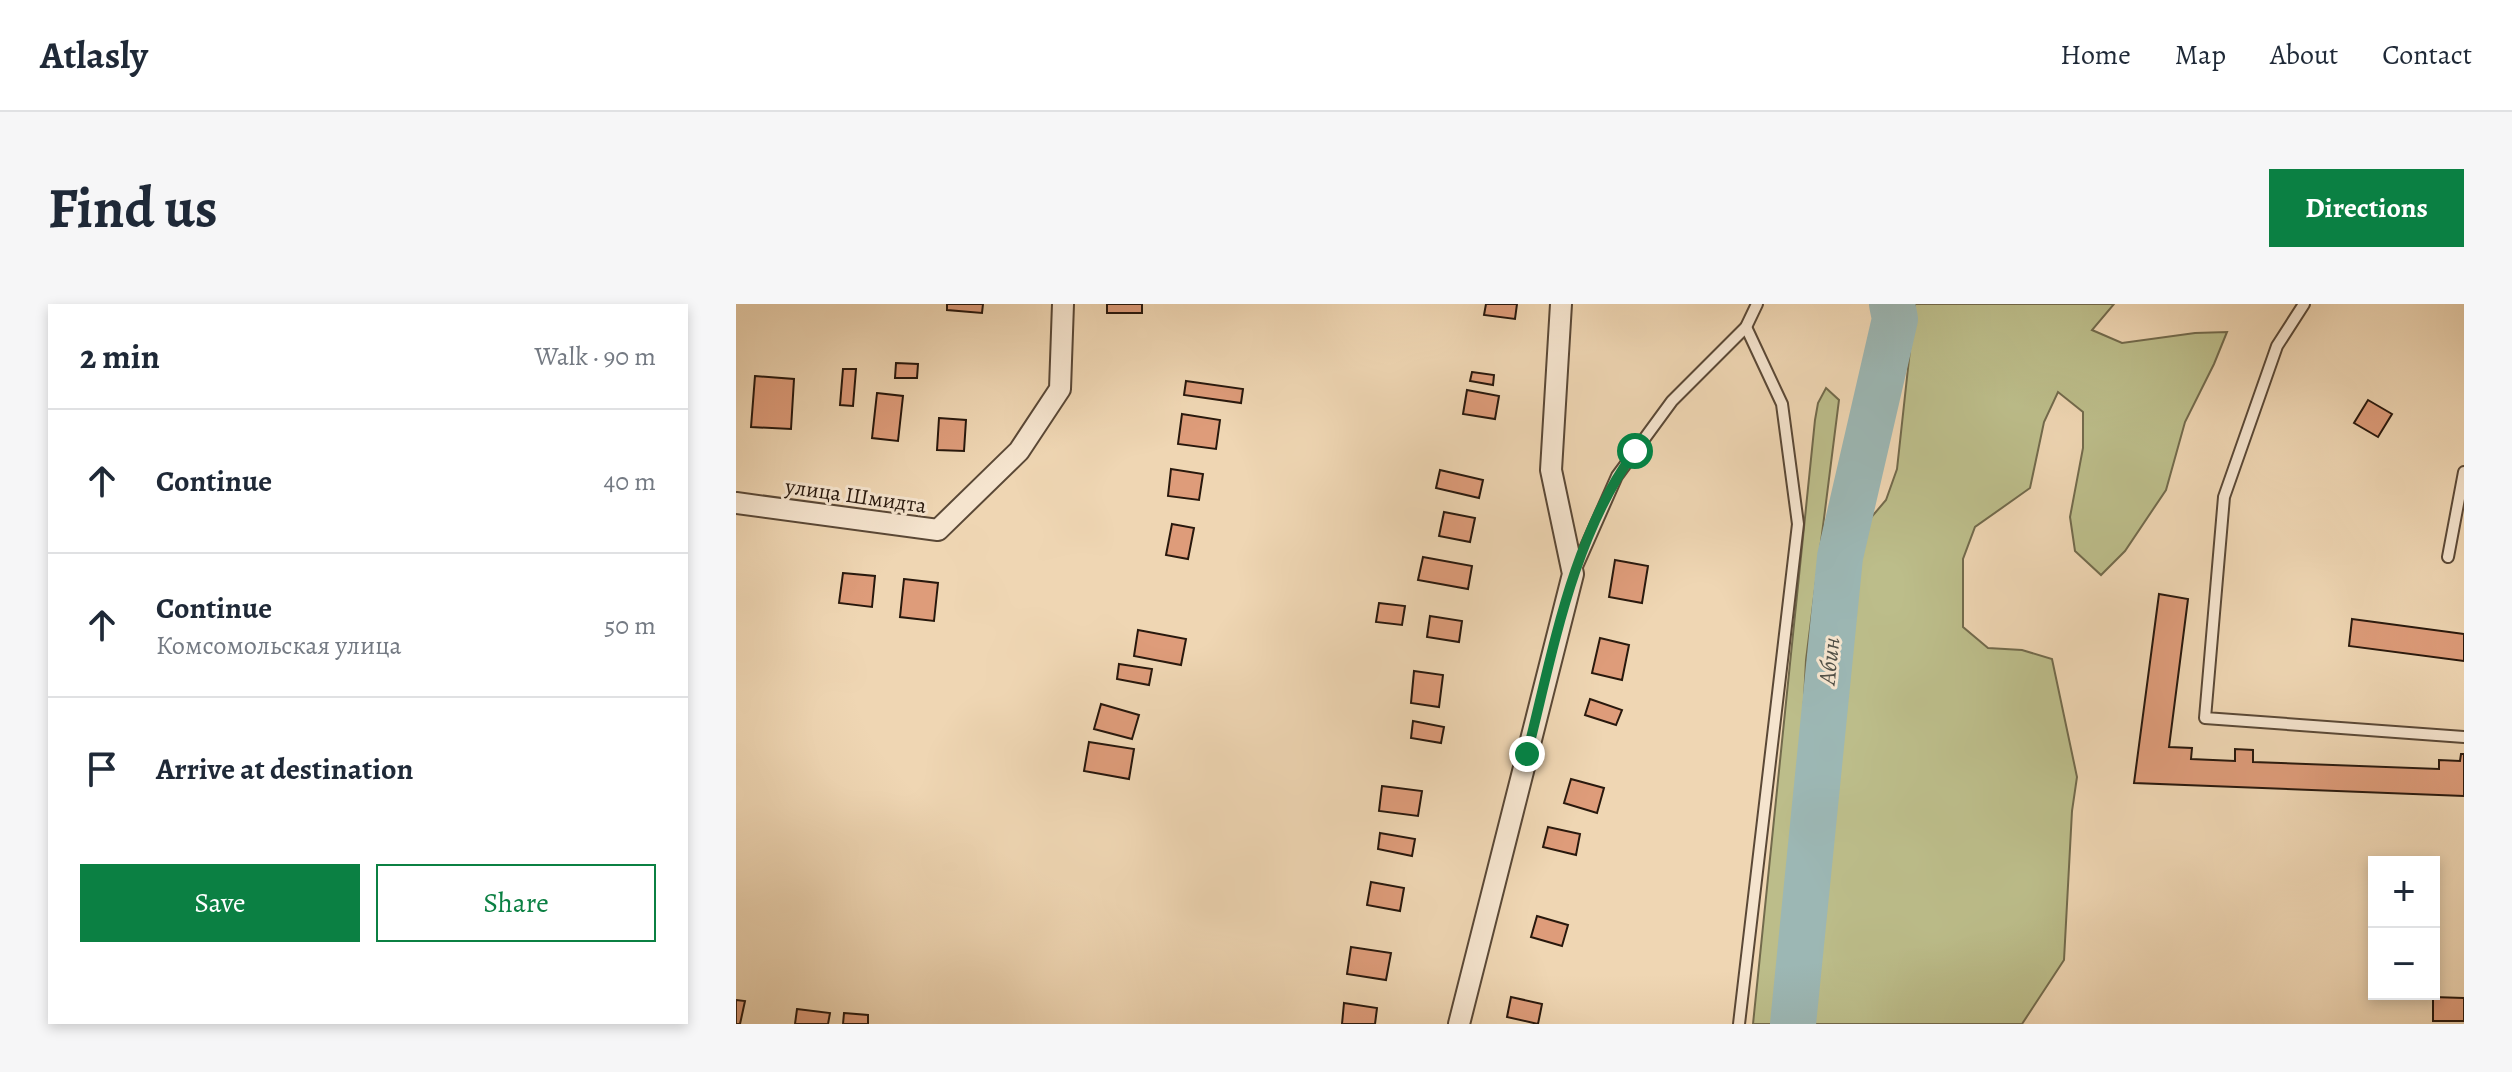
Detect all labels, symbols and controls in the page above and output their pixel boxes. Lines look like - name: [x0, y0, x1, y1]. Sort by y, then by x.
- text: Atlasly: [40, 29, 148, 81]
- text: Home: [2060, 36, 2131, 74]
- text: Map: [2175, 36, 2226, 74]
- text: About: [2270, 36, 2338, 74]
- text: Contact: [2382, 36, 2472, 74]
- button: Directions: [2269, 169, 2464, 247]
- text: Find us: [48, 170, 218, 246]
- text: 2 min: [80, 333, 160, 380]
- text: Walk · 90 m: [535, 339, 656, 374]
- route start: [1617, 433, 1653, 469]
- icon: ahead: [80, 459, 124, 503]
- text: Continue: [156, 461, 272, 501]
- text: 40 m: [604, 464, 656, 499]
- street label: улица Шмидта: [782, 471, 929, 521]
- text: Continue: [156, 588, 272, 628]
- icon: ahead: [80, 603, 124, 647]
- text: 50 m: [604, 608, 656, 643]
- text: Комсомольская улица: [156, 628, 402, 663]
- water label: Абин: [1810, 636, 1847, 688]
- route end: [1509, 736, 1545, 772]
- icon: arrive: [80, 747, 124, 791]
- text: Arrive at destination: [156, 749, 413, 789]
- map controls: [2368, 856, 2440, 1000]
- button: +: [2368, 856, 2440, 928]
- button: Save: [80, 864, 360, 942]
- button: Share: [376, 864, 656, 942]
- button: −: [2368, 928, 2440, 1000]

